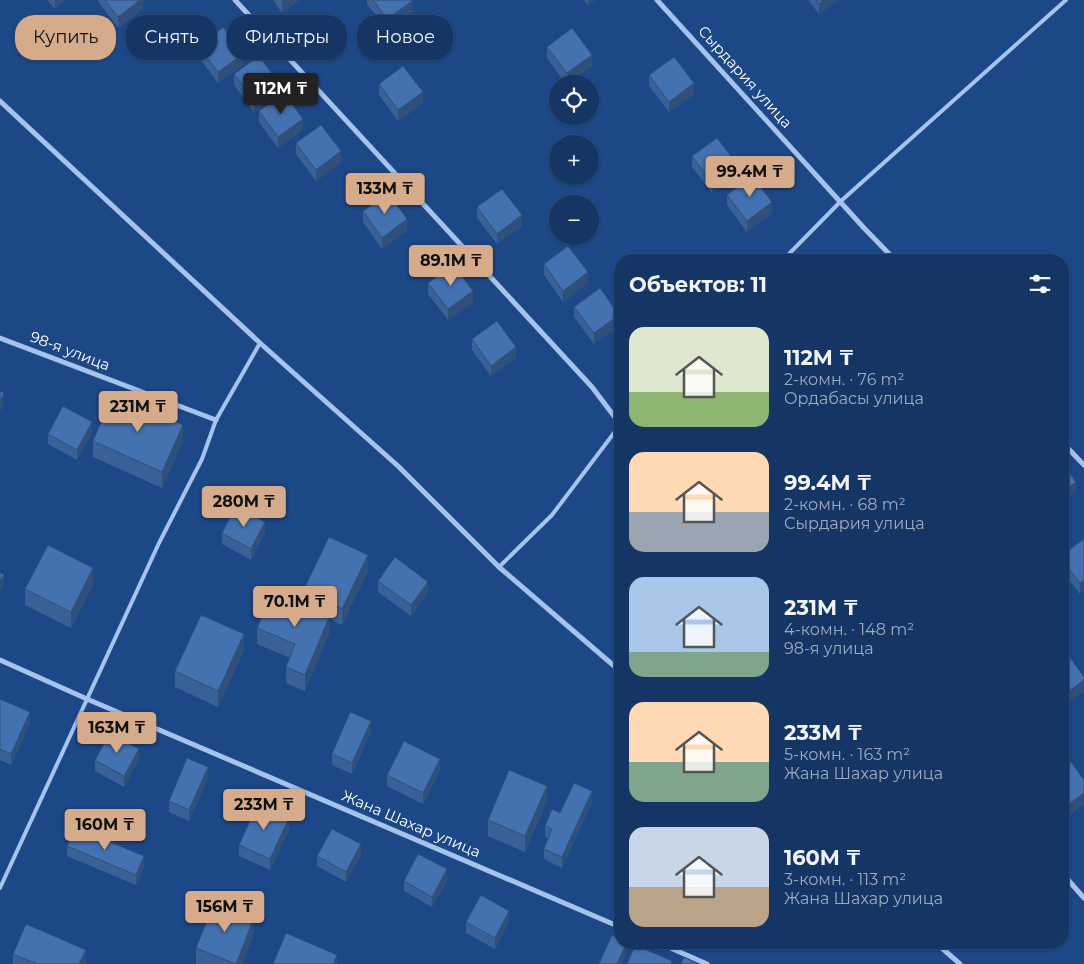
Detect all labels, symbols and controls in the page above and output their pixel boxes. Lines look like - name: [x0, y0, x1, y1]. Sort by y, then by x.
- chip: Купить: [15, 15, 116, 60]
- chip: Снять: [126, 15, 217, 60]
- chip: Фильтры: [227, 15, 347, 60]
- chip: Новое: [357, 15, 453, 60]
- street label: Сырдария улица: [694, 21, 797, 132]
- pin: 112M ₸: [240, 72, 322, 115]
- map controls: [549, 75, 599, 245]
- button: locate: [549, 75, 599, 125]
- text: 112M ₸: [254, 79, 308, 98]
- button: +: [549, 135, 599, 185]
- pin: 99.4M ₸: [704, 156, 796, 198]
- text: 99.4M ₸: [717, 162, 783, 181]
- pin: 133M ₸: [344, 172, 426, 215]
- text: 133M ₸: [357, 179, 413, 198]
- button: −: [549, 195, 599, 245]
- pin: 89.1M ₸: [405, 244, 497, 287]
- text: 89.1M ₸: [420, 251, 482, 270]
- icon: filters: [1026, 270, 1054, 298]
- text: Объектов: 11: [629, 272, 767, 297]
- street label: 98-я улица: [28, 327, 113, 374]
- text: 112M ₸: [784, 345, 854, 370]
- icon: home: [669, 347, 729, 407]
- text: 2-комн. · 76 m²: [784, 370, 904, 389]
- text: Ордабасы улица: [784, 389, 924, 408]
- pin: 231M ₸: [97, 390, 179, 433]
- text: 231M ₸: [110, 397, 166, 416]
- text: 99.4M ₸: [784, 470, 872, 495]
- icon: home: [669, 472, 729, 532]
- pin: 280M ₸: [203, 486, 285, 528]
- text: 280M ₸: [213, 492, 275, 511]
- text: 2-комн. · 68 m²: [784, 495, 906, 514]
- text: Сырдария улица: [784, 514, 925, 533]
- pin: 70.1M ₸: [249, 586, 341, 628]
- text: 70.1M ₸: [264, 592, 326, 611]
- text: 231M ₸: [784, 595, 858, 620]
- icon: home: [669, 597, 729, 657]
- text: 4-комн. · 148 m²: [784, 620, 914, 639]
- text: 98-я улица: [784, 639, 874, 658]
- pin: 163M ₸: [76, 712, 158, 754]
- text: 163M ₸: [88, 718, 146, 737]
- text: 233M ₸: [784, 720, 862, 745]
- icon: home: [669, 722, 729, 782]
- text: 5-комн. · 163 m²: [784, 745, 910, 764]
- text: Жана Шахар улица: [784, 764, 943, 783]
- street label: Жана Шахар улица: [339, 786, 484, 861]
- pin: 233M ₸: [223, 788, 305, 831]
- text: 233M ₸: [234, 795, 294, 814]
- pin: 160M ₸: [64, 808, 146, 851]
- text: 160M ₸: [76, 815, 134, 834]
- text: 160M ₸: [784, 845, 861, 870]
- icon: home: [669, 847, 729, 907]
- text: 3-комн. · 113 m²: [784, 870, 906, 889]
- text: Жана Шахар улица: [784, 889, 943, 908]
- pin: 156M ₸: [184, 890, 266, 933]
- text: 156M ₸: [196, 897, 254, 916]

